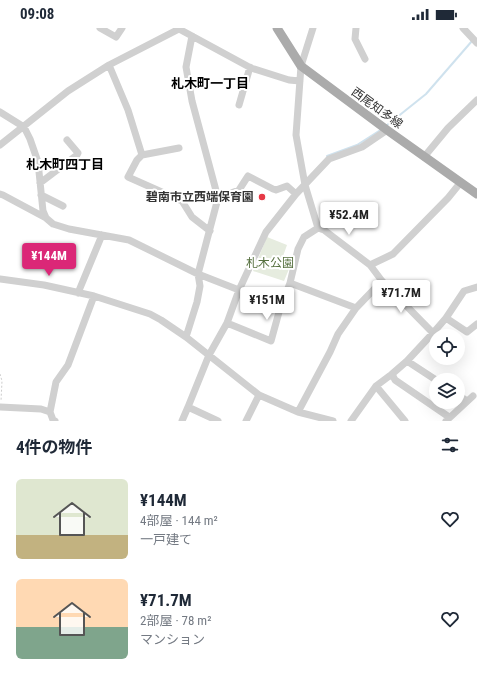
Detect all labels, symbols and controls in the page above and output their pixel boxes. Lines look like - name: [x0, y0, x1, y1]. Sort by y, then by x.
- text: 09:08: [20, 5, 54, 23]
- district label: 札木町一丁目: [171, 76, 249, 91]
- street label: 西尾知多線: [349, 85, 405, 131]
- district label: 札木町四丁目: [26, 157, 104, 172]
- place label: 碧南市立西端保育園: [146, 190, 254, 204]
- marker: 碧南市立西端保育園: [257, 192, 267, 202]
- pin: ¥52.4M: [316, 202, 382, 236]
- text: ¥52.4M: [329, 207, 369, 222]
- pin: ¥144M: [21, 243, 77, 277]
- text: ¥144M: [31, 248, 67, 263]
- park label: 札木公園: [246, 256, 294, 270]
- pin: ¥71.7M: [368, 280, 434, 314]
- text: ¥71.7M: [381, 285, 421, 300]
- pin: ¥151M: [239, 287, 295, 321]
- text: ¥151M: [249, 292, 285, 307]
- map controls: [429, 329, 465, 409]
- button: locate: [429, 329, 465, 365]
- button: layers: [429, 373, 465, 409]
- icon: filters: [439, 434, 461, 456]
- text: 4件の物件: [16, 437, 93, 457]
- text: ¥144M: [140, 490, 187, 510]
- icon: home: [48, 495, 96, 543]
- icon: heart: [439, 508, 461, 530]
- text: 4部屋 · 144 m²: [140, 513, 218, 528]
- text: 一戸建て: [140, 532, 192, 547]
- text: ¥71.7M: [140, 590, 192, 610]
- icon: home: [48, 595, 96, 643]
- icon: heart: [439, 608, 461, 630]
- text: 2部屋 · 78 m²: [140, 613, 211, 628]
- text: マンション: [140, 632, 205, 647]

